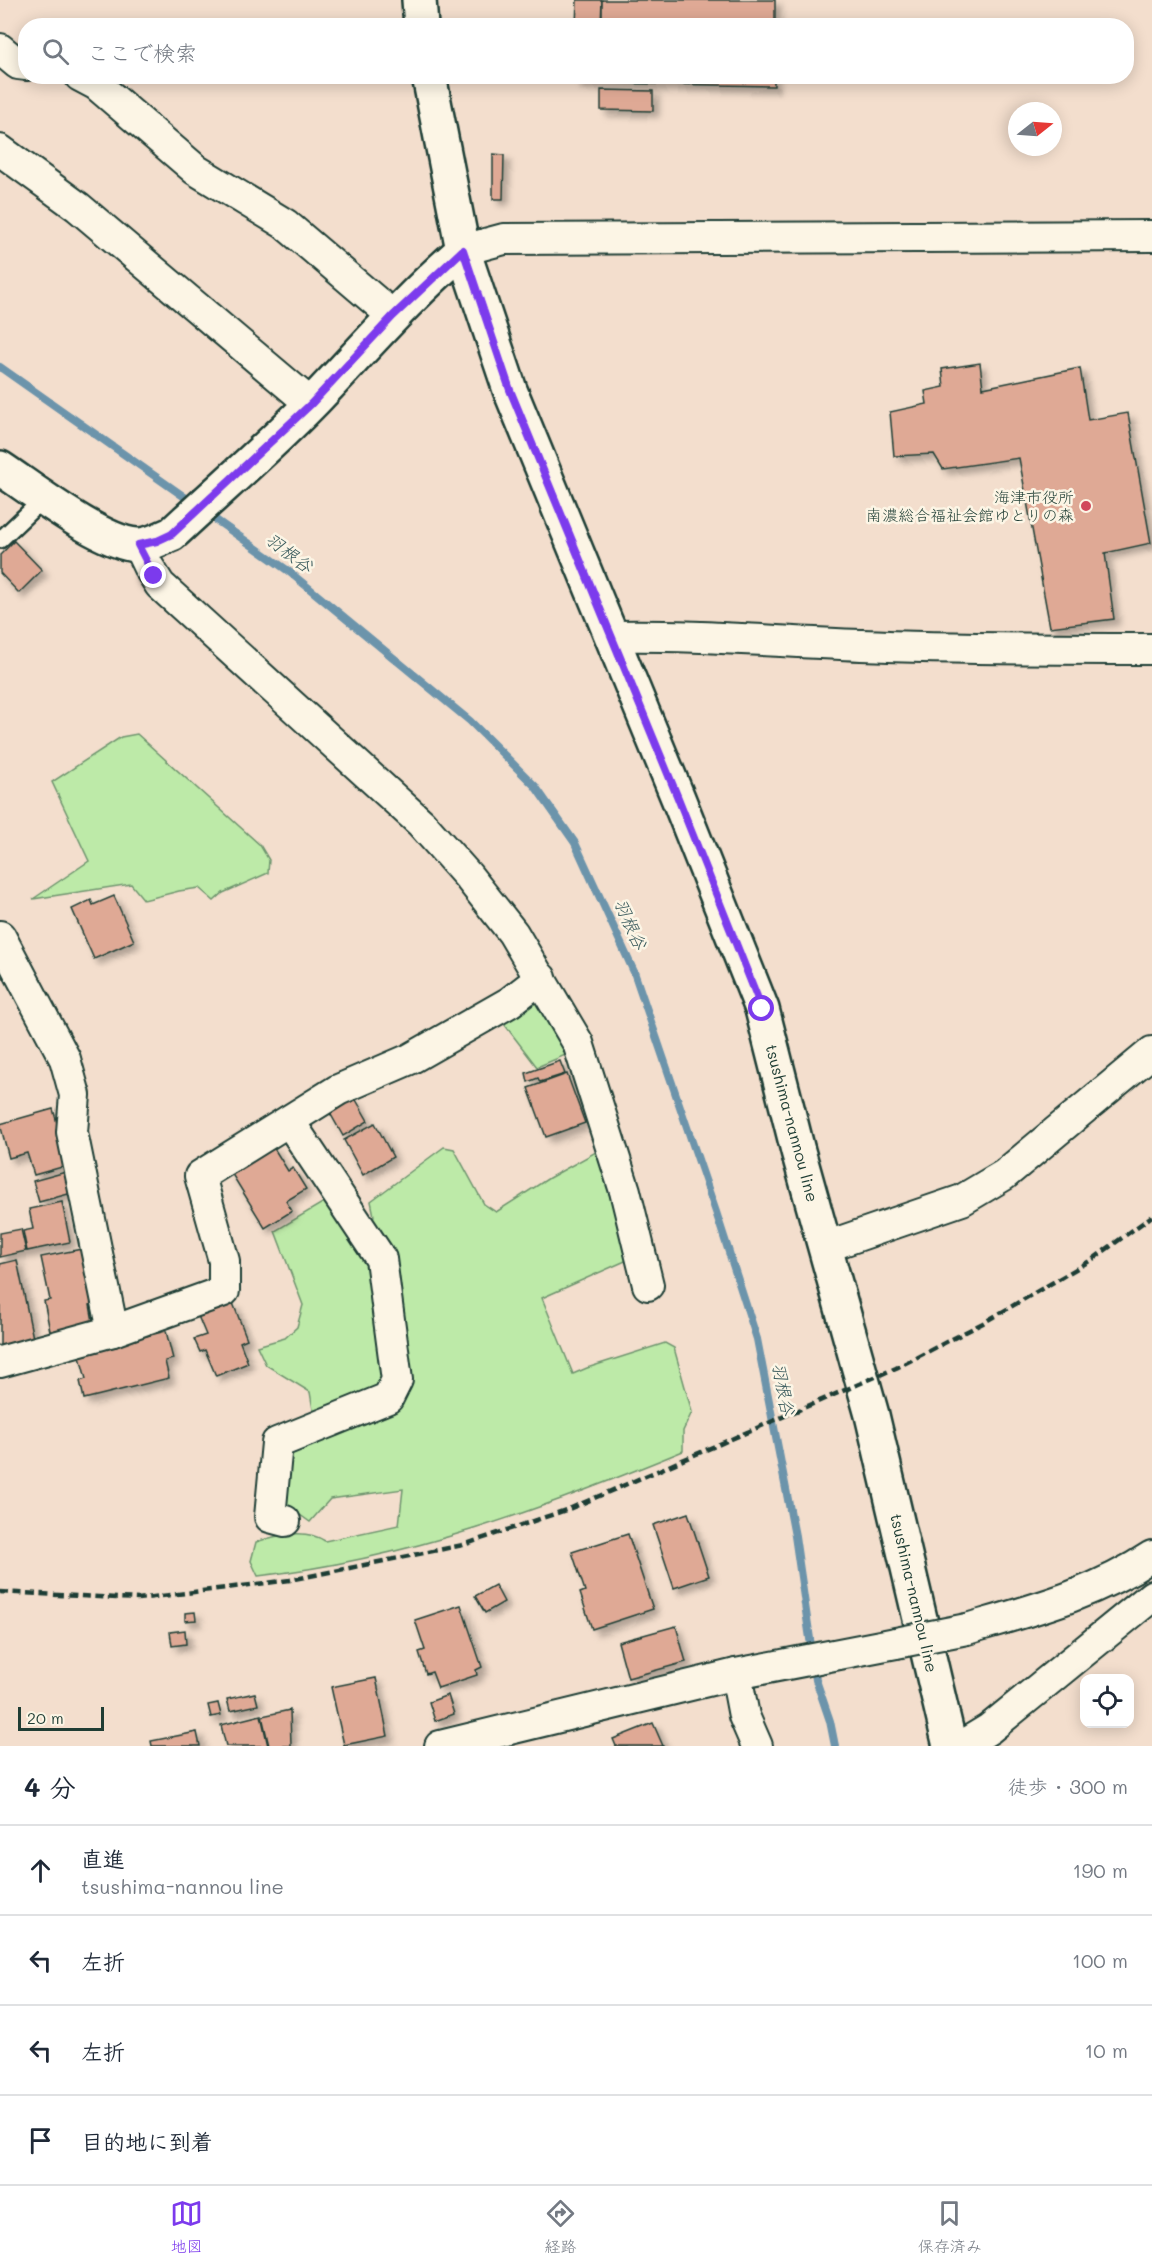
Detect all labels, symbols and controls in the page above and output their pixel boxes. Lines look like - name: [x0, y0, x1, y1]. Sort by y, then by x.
- search box: [18, 18, 1134, 84]
- icon: search: [39, 35, 72, 68]
- text: ここで検索: [87, 38, 197, 67]
- north arrow: [1008, 102, 1062, 156]
- place label: 海津市役所 南濃総合福祉会館ゆとりの森: [866, 486, 1074, 525]
- marker: 海津市役所 南濃総合福祉会館ゆとりの森: [1079, 499, 1093, 513]
- water label: 羽根谷: [261, 526, 319, 579]
- route end: [140, 562, 166, 588]
- water label: 羽根谷: [609, 894, 653, 954]
- route start: [748, 995, 774, 1021]
- street label: tsushima-nannou line: [761, 1042, 824, 1204]
- water label: 羽根谷: [767, 1360, 801, 1419]
- street label: tsushima-nannou line: [886, 1511, 943, 1674]
- map controls: [1080, 1674, 1134, 1728]
- button: locate: [1080, 1674, 1134, 1728]
- scale bar: [18, 1704, 104, 1732]
- text: 20 m: [27, 1707, 64, 1728]
- text: 4 分: [24, 1770, 76, 1804]
- text: 徒歩 · 300 m: [1008, 1773, 1128, 1799]
- text: 直進: [81, 1844, 125, 1873]
- icon: ahead: [24, 1854, 57, 1887]
- text: 190 m: [1073, 1857, 1128, 1883]
- text: tsushima-nannou line: [81, 1873, 284, 1899]
- icon: left: [24, 1944, 57, 1977]
- text: 左折: [81, 1947, 125, 1976]
- text: 100 m: [1072, 1947, 1128, 1973]
- icon: left: [24, 2034, 57, 2067]
- text: 左折: [81, 2037, 125, 2066]
- text: 10 m: [1084, 2037, 1128, 2063]
- icon: arrive: [24, 2124, 57, 2157]
- text: 目的地に到着: [81, 2127, 213, 2156]
- tab: 地図: [170, 2197, 203, 2257]
- tab: 経路: [544, 2197, 577, 2257]
- tab: 保存済み: [918, 2197, 982, 2257]

